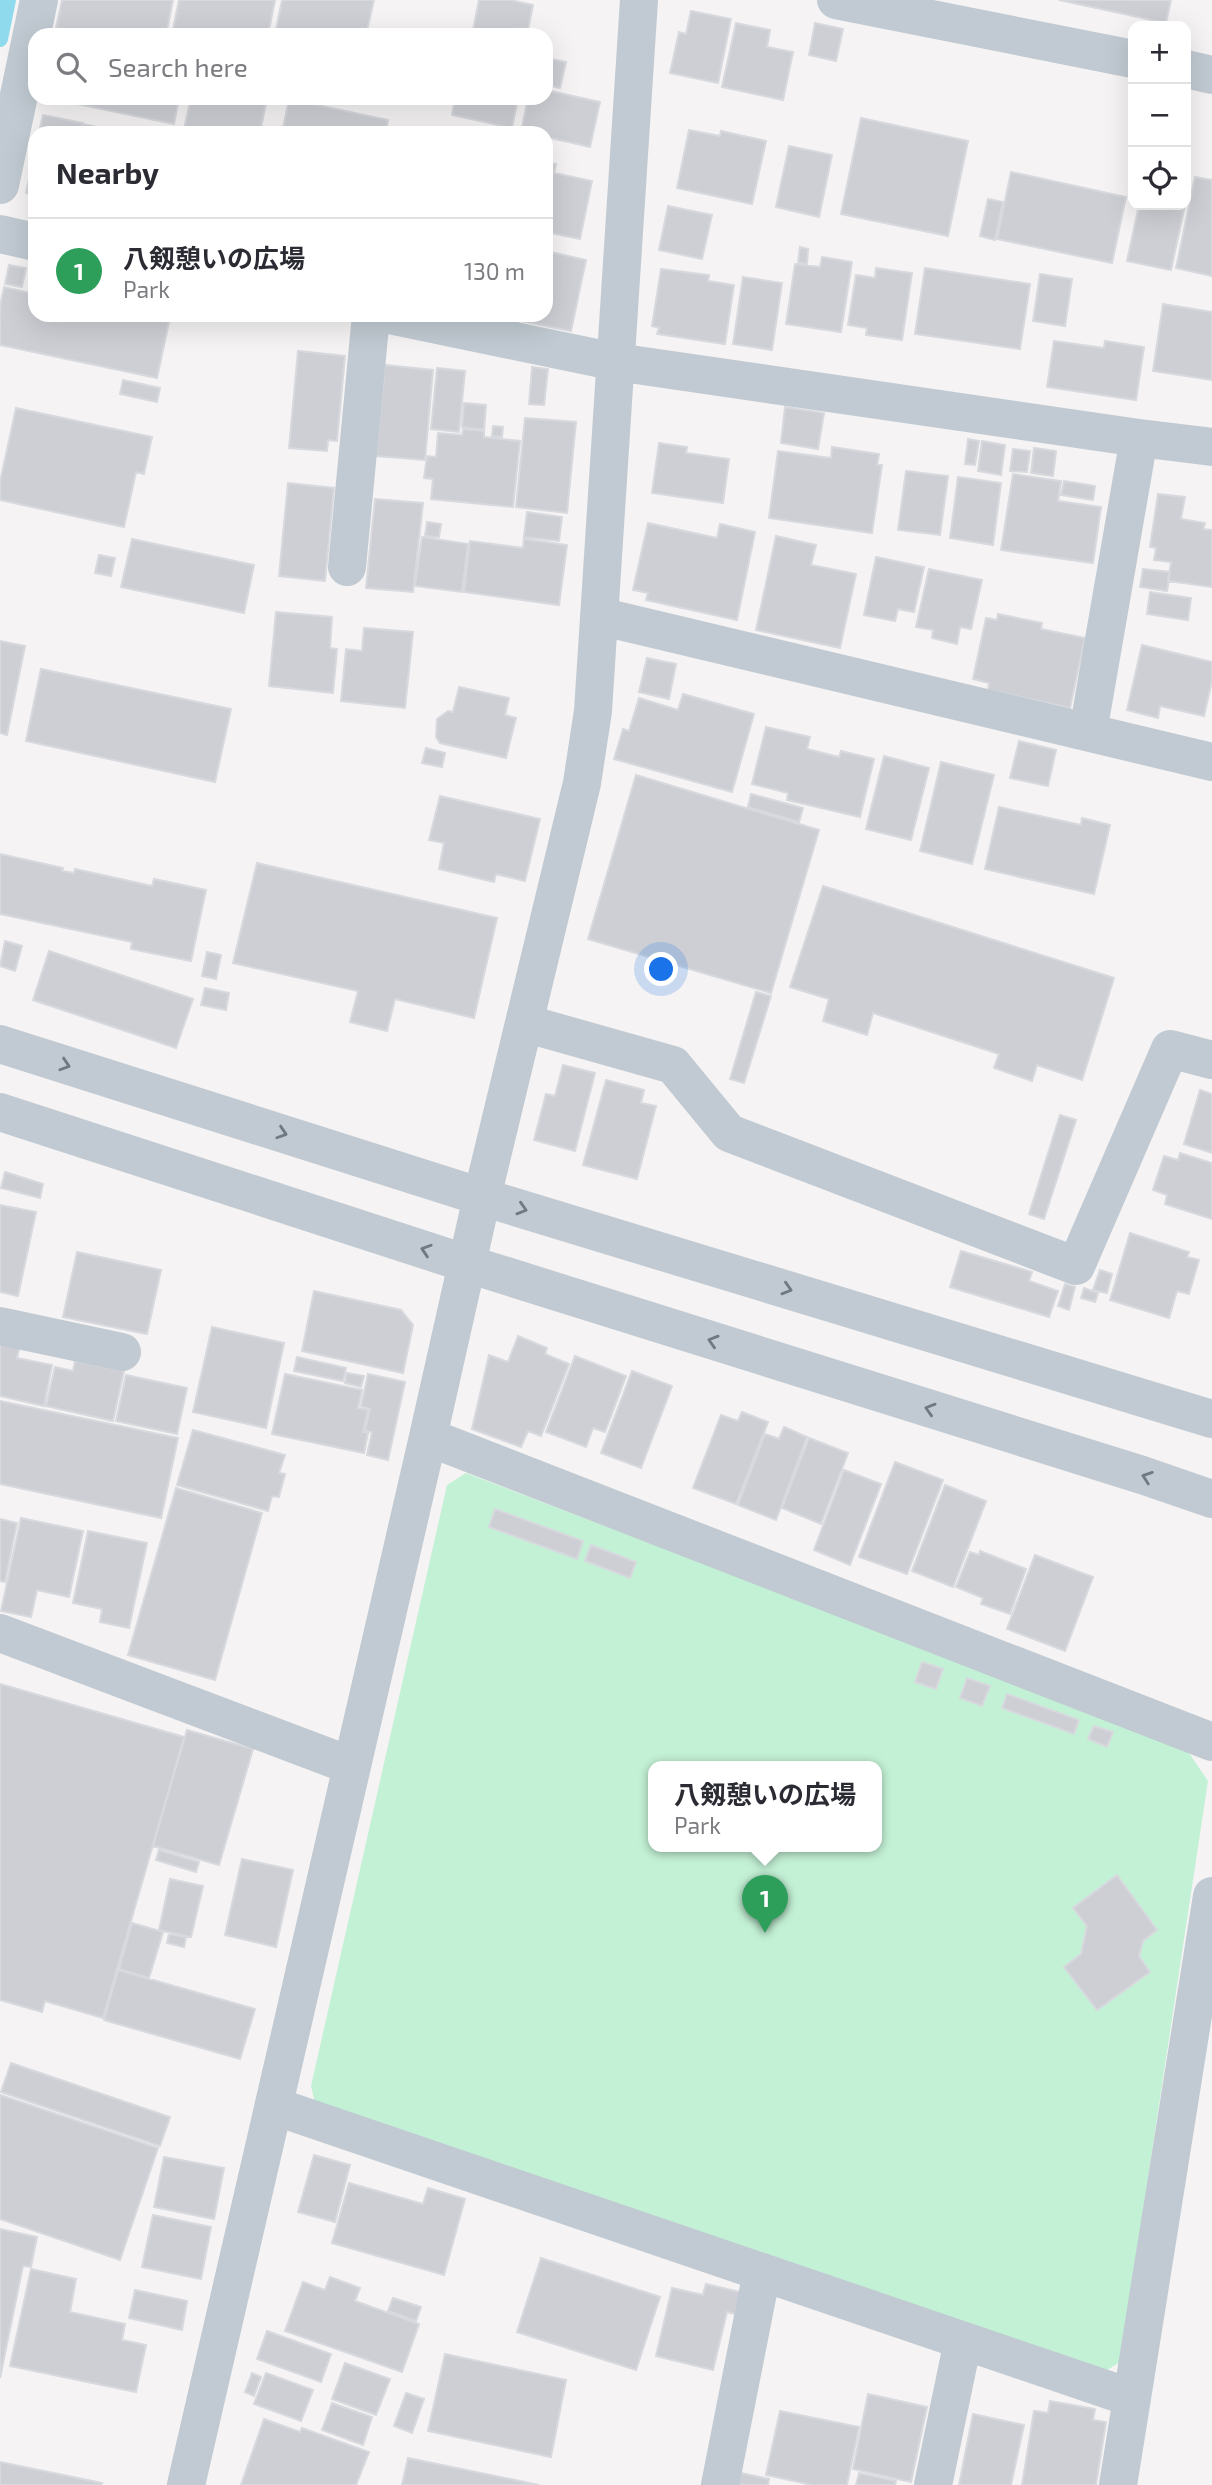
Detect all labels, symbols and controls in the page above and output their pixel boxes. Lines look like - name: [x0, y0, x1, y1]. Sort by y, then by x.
- map controls: [1128, 21, 1191, 210]
- button: +: [1128, 21, 1191, 84]
- search box: [28, 28, 553, 105]
- icon: search: [52, 48, 90, 86]
- text: Search here: [108, 51, 248, 82]
- button: −: [1128, 84, 1191, 147]
- button: locate: [1128, 147, 1191, 210]
- text: Nearby: [56, 154, 159, 190]
- text: 八剱憩いの広場: [123, 242, 305, 273]
- text: 1: [74, 257, 84, 285]
- text: 130 m: [464, 257, 525, 285]
- text: Park: [123, 275, 170, 303]
- your location: [644, 952, 678, 986]
- one-way arrow: [59, 1056, 71, 1071]
- one-way arrow: [276, 1125, 288, 1140]
- one-way arrow: [516, 1201, 528, 1215]
- one-way arrow: [421, 1244, 433, 1258]
- one-way arrow: [781, 1281, 793, 1296]
- one-way arrow: [708, 1334, 720, 1349]
- one-way arrow: [925, 1402, 937, 1417]
- one-way arrow: [1142, 1471, 1154, 1485]
- popup: [648, 1761, 882, 1852]
- text: 八剱憩いの広場: [674, 1778, 856, 1809]
- text: Park: [674, 1811, 721, 1839]
- pin: 1: [742, 1875, 788, 1933]

